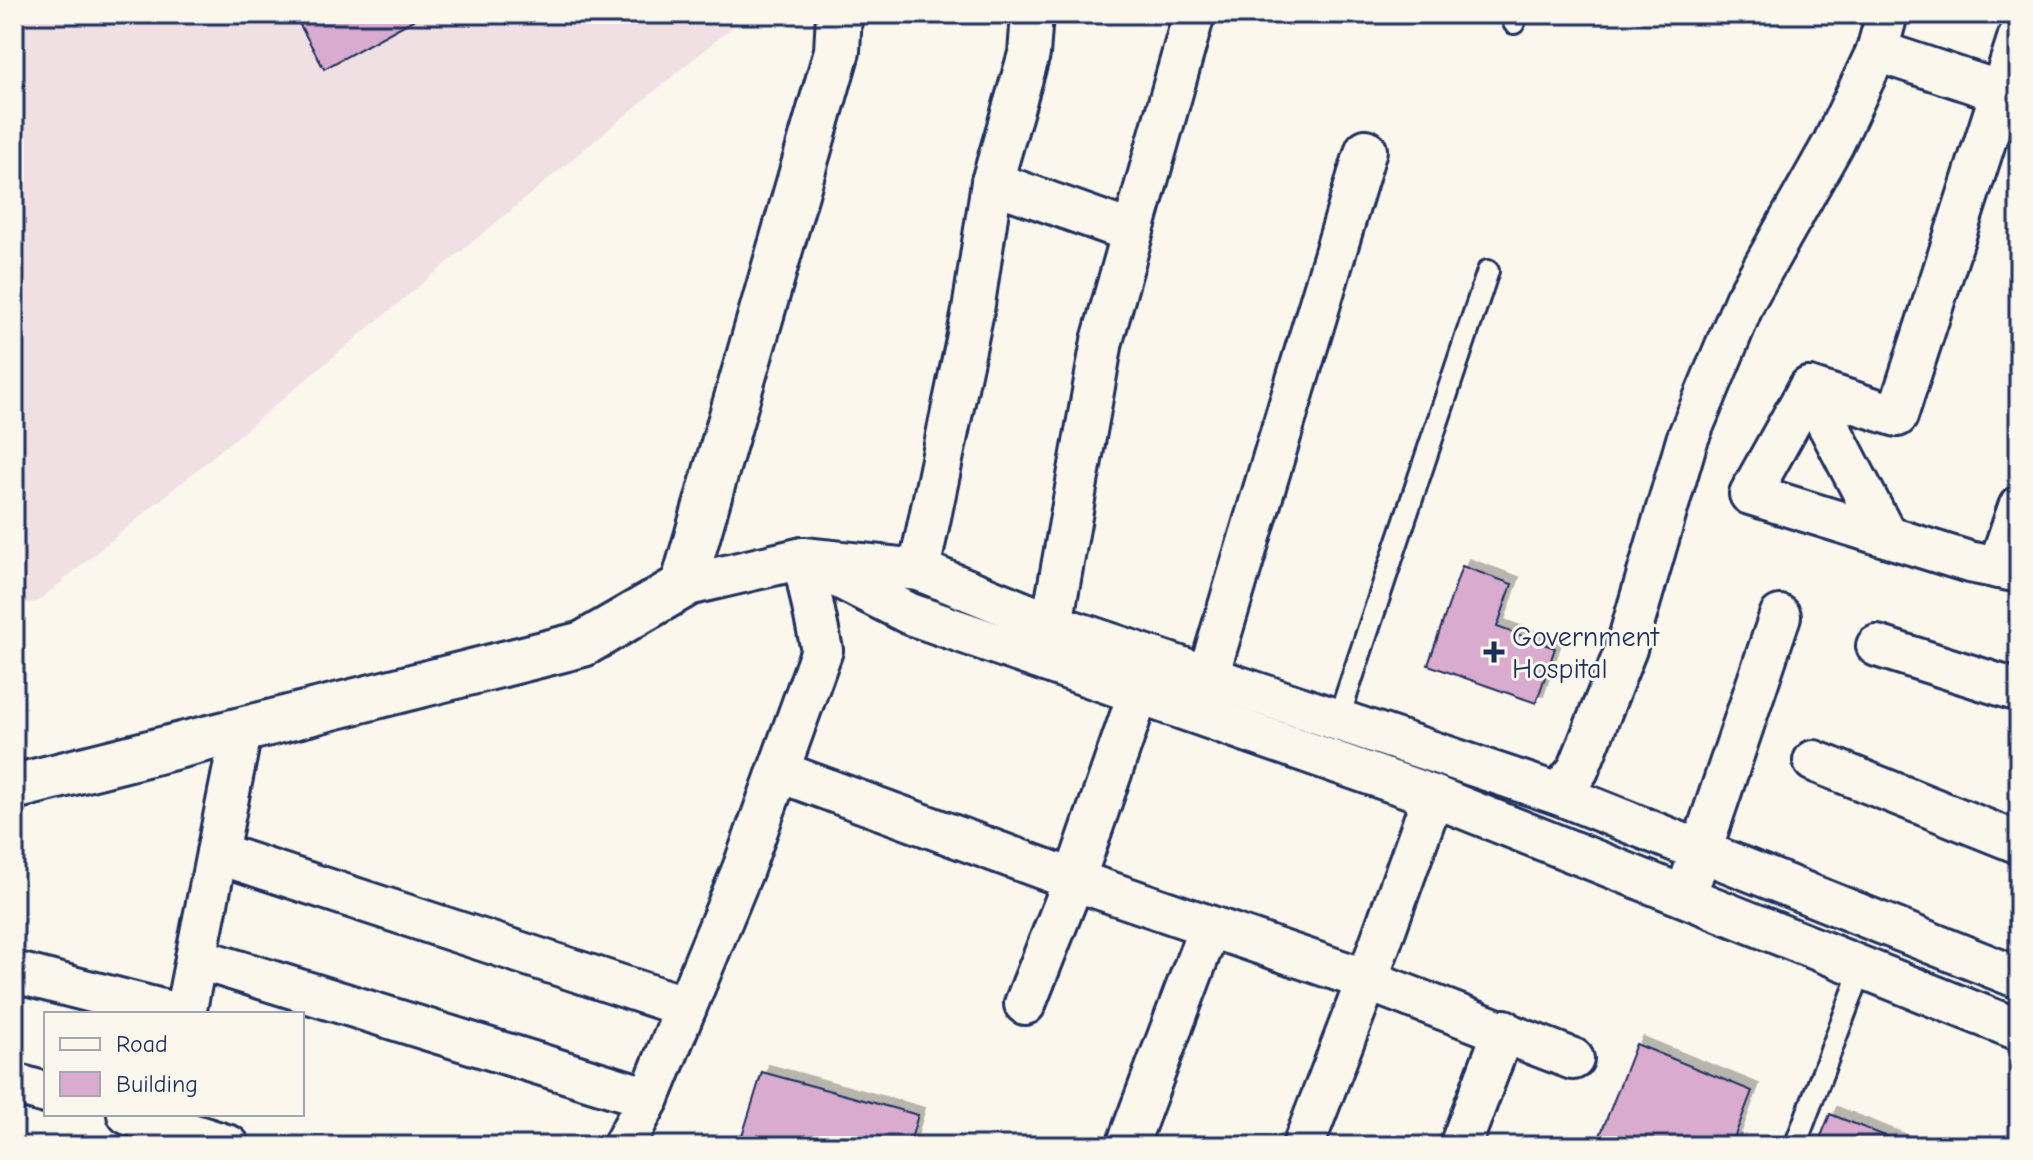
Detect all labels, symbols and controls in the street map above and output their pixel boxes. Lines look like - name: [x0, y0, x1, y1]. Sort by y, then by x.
- place label: Government Hospital: [1512, 621, 1660, 685]
- marker: Government Hospital: [1483, 641, 1505, 663]
- legend: [44, 1012, 304, 1116]
- text: Road: [116, 1030, 168, 1058]
- text: Building: [116, 1070, 198, 1098]

